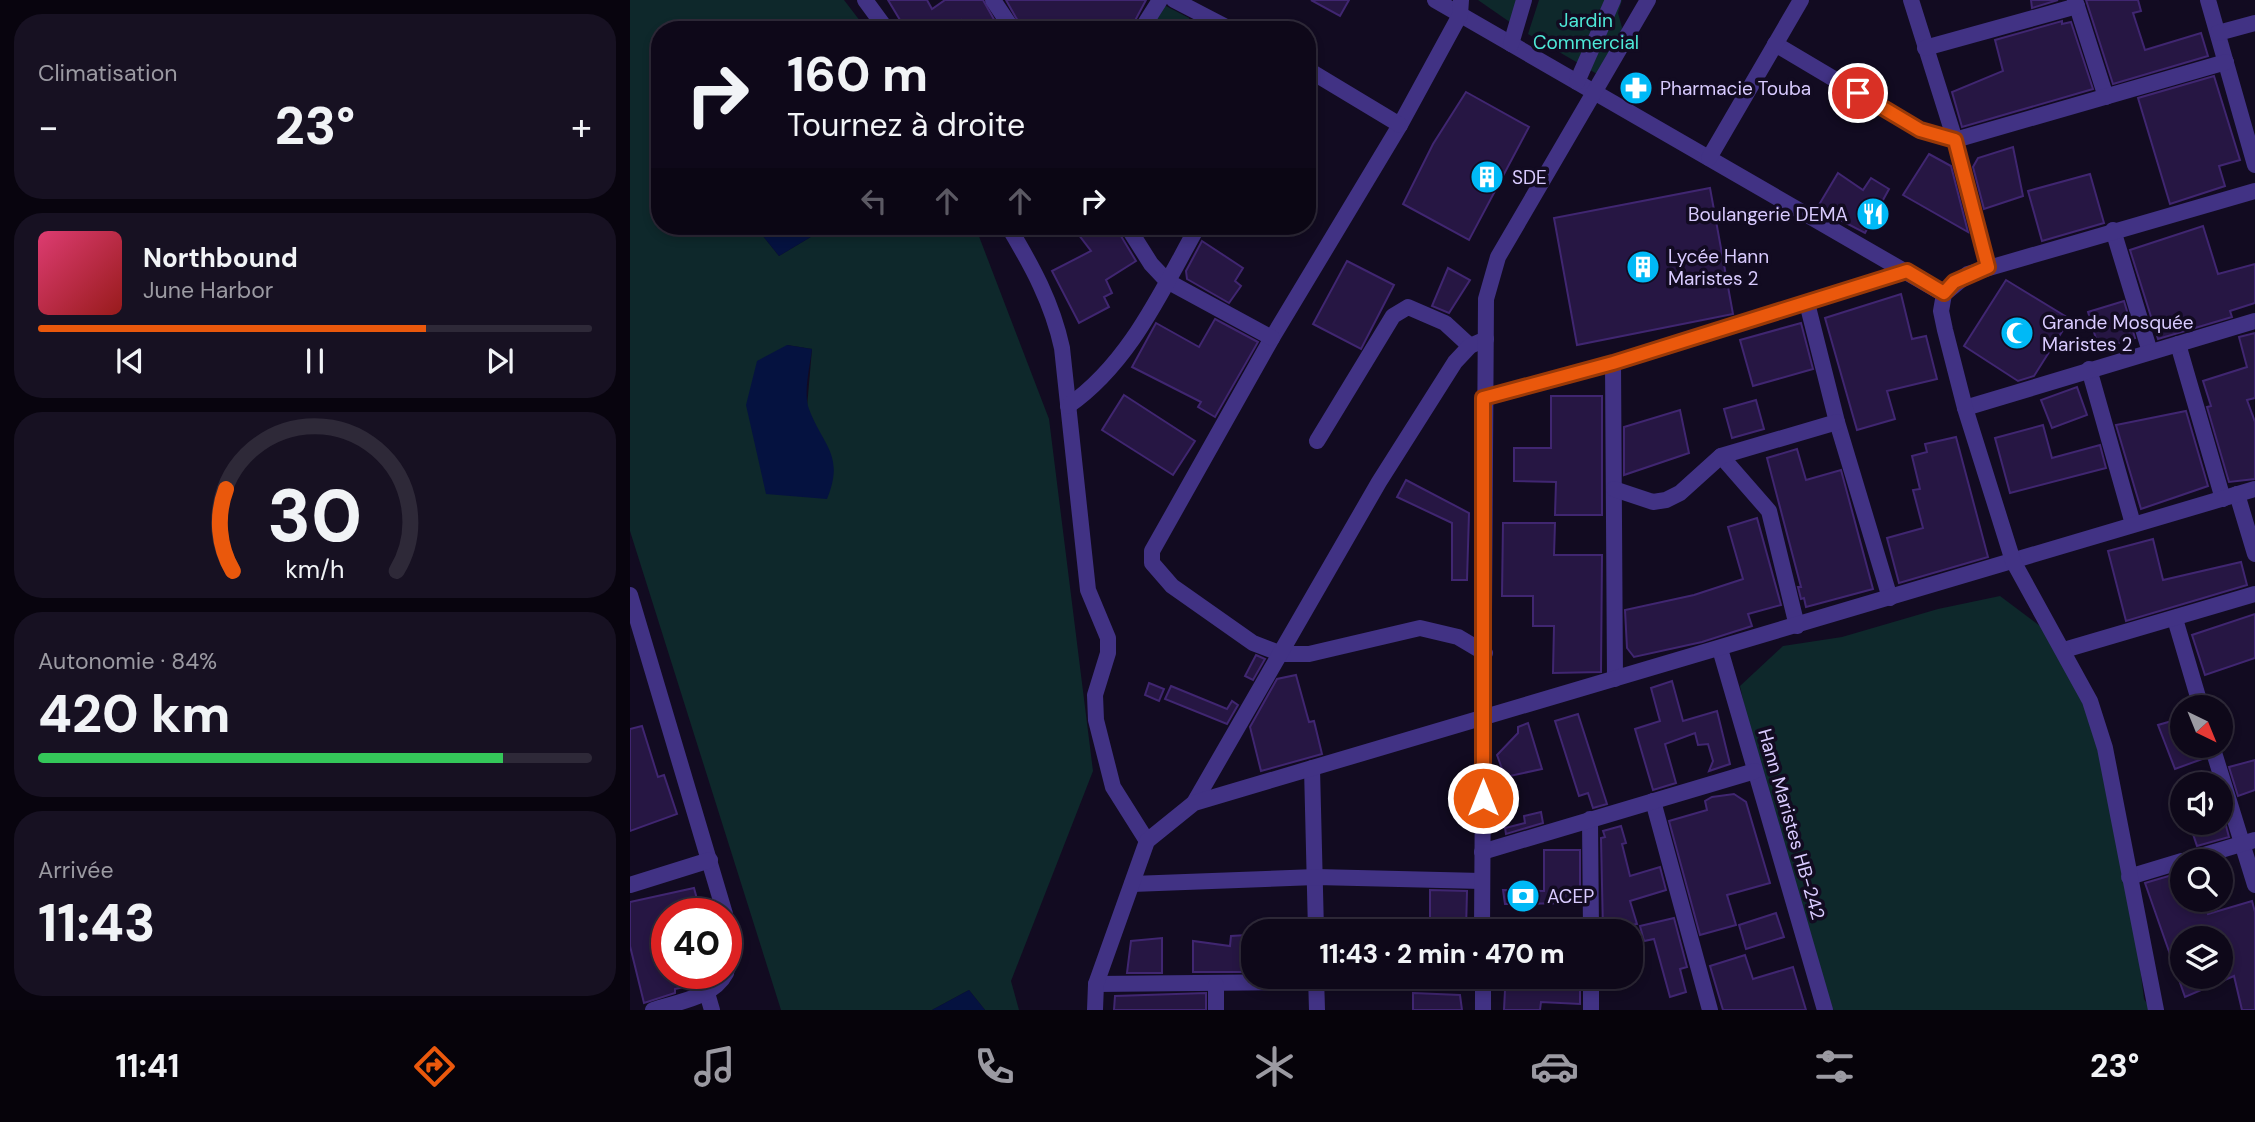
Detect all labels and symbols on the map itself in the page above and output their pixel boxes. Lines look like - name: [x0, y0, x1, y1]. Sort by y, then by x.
- park label: Jardin Commercial: [1533, 8, 1639, 55]
- pin: [1828, 63, 1888, 123]
- pharmacy icon: Pharmacie Touba: [1617, 69, 1655, 107]
- place label: Pharmacie Touba: [1660, 76, 1811, 101]
- building icon: SDE: [1468, 158, 1506, 196]
- place label: SDE: [1512, 165, 1547, 190]
- restaurant icon: Boulangerie DEMA: [1854, 195, 1892, 233]
- place label: Boulangerie DEMA: [1688, 202, 1848, 227]
- place label: Lycée Hann Maristes 2: [1668, 244, 1769, 291]
- building icon: Lycée Hann Maristes 2: [1624, 248, 1662, 286]
- place label: Grande Mosquée Maristes 2: [2042, 310, 2194, 357]
- mosque icon: Grande Mosquée Maristes 2: [1998, 314, 2036, 352]
- north arrow: [2170, 695, 2233, 758]
- street label: Hann Maristes HB-242: [1752, 726, 1831, 923]
- position arrow: [1446, 761, 1520, 835]
- bank icon: ACEP: [1504, 877, 1542, 915]
- place label: ACEP: [1547, 884, 1594, 909]
- speed limit sign: 40: [651, 898, 742, 989]

